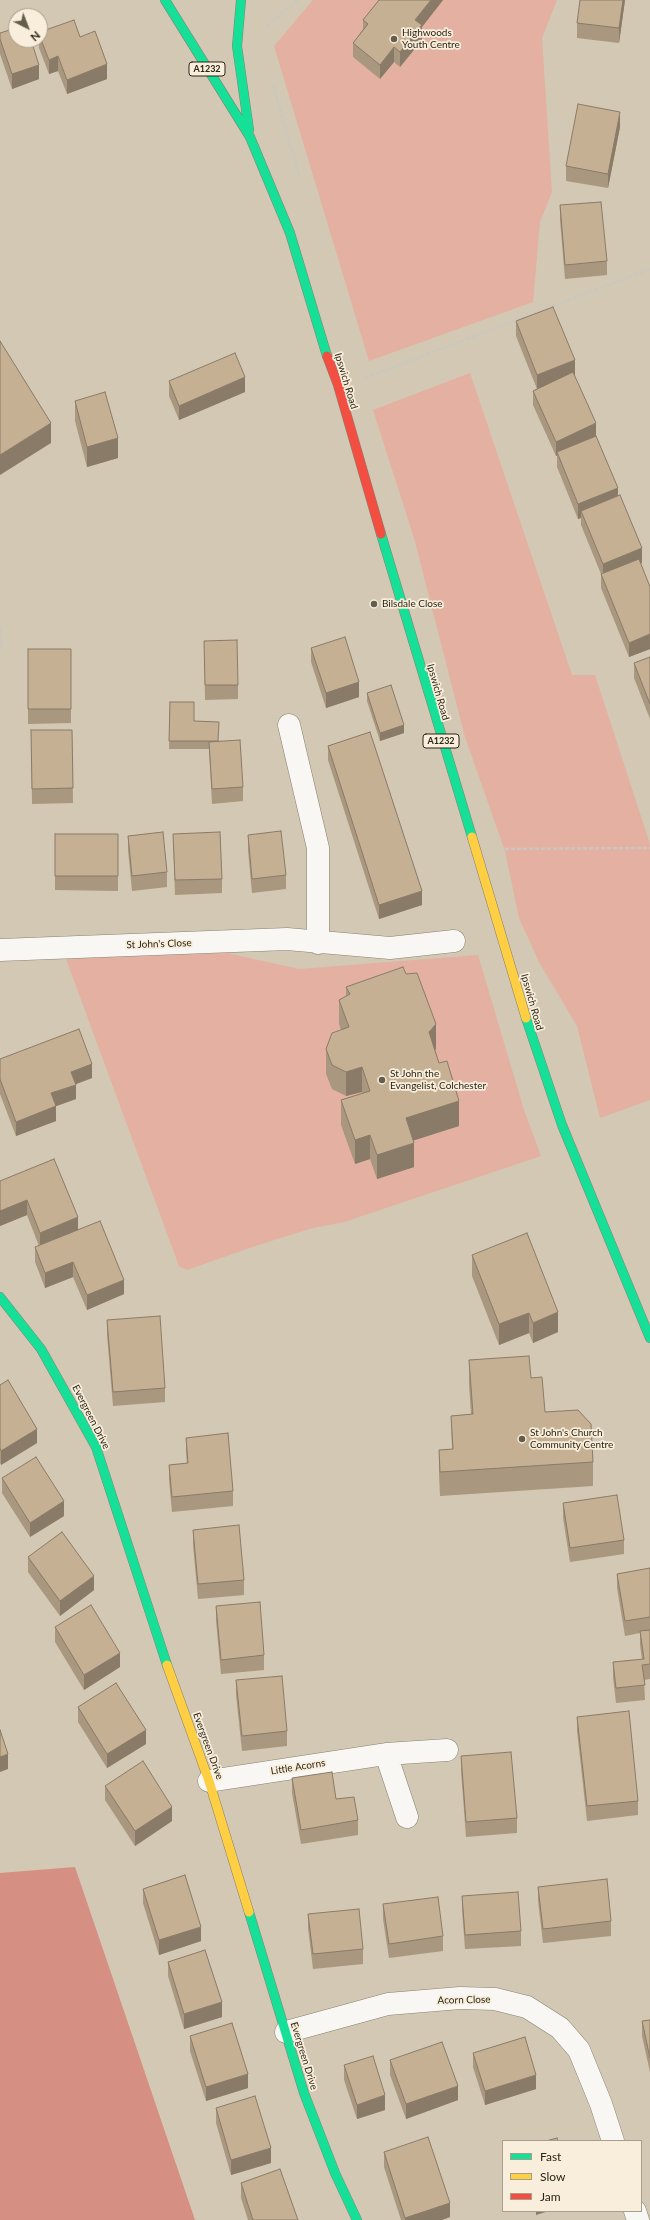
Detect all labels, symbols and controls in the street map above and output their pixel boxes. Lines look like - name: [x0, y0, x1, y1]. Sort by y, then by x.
- north arrow: [8, 8, 48, 48]
- place label: Highwoods Youth Centre: [402, 27, 460, 50]
- text: N: [28, 29, 43, 44]
- marker: Highwoods Youth Centre: [389, 34, 399, 44]
- road number: A1232: [189, 62, 225, 76]
- street label: Ipswich Road: [332, 352, 360, 410]
- place label: Bilsdale Close: [382, 598, 443, 610]
- marker: Bilsdale Close: [369, 599, 379, 609]
- street label: Ipswich Road: [424, 662, 452, 722]
- road number: A1232: [423, 734, 459, 748]
- street label: St John's Close: [126, 937, 192, 951]
- street label: Ipswich Road: [518, 972, 546, 1032]
- place label: St John the Evangelist, Colchester: [390, 1068, 486, 1092]
- marker: St John the Evangelist, Colchester: [377, 1075, 387, 1085]
- street label: Evergreen Drive: [70, 1383, 112, 1451]
- place label: St John's Church Community Centre: [530, 1427, 613, 1450]
- marker: St John's Church Community Centre: [517, 1434, 527, 1444]
- street label: Evergreen Drive: [190, 1711, 226, 1781]
- street label: Little Acorns: [270, 1757, 326, 1777]
- street label: Acorn Close: [437, 1994, 491, 2006]
- street label: Evergreen Drive: [288, 2021, 320, 2091]
- legend: [502, 2140, 642, 2212]
- text: Fast: [540, 2149, 561, 2164]
- text: Slow: [540, 2169, 565, 2184]
- text: Jam: [540, 2189, 561, 2204]

